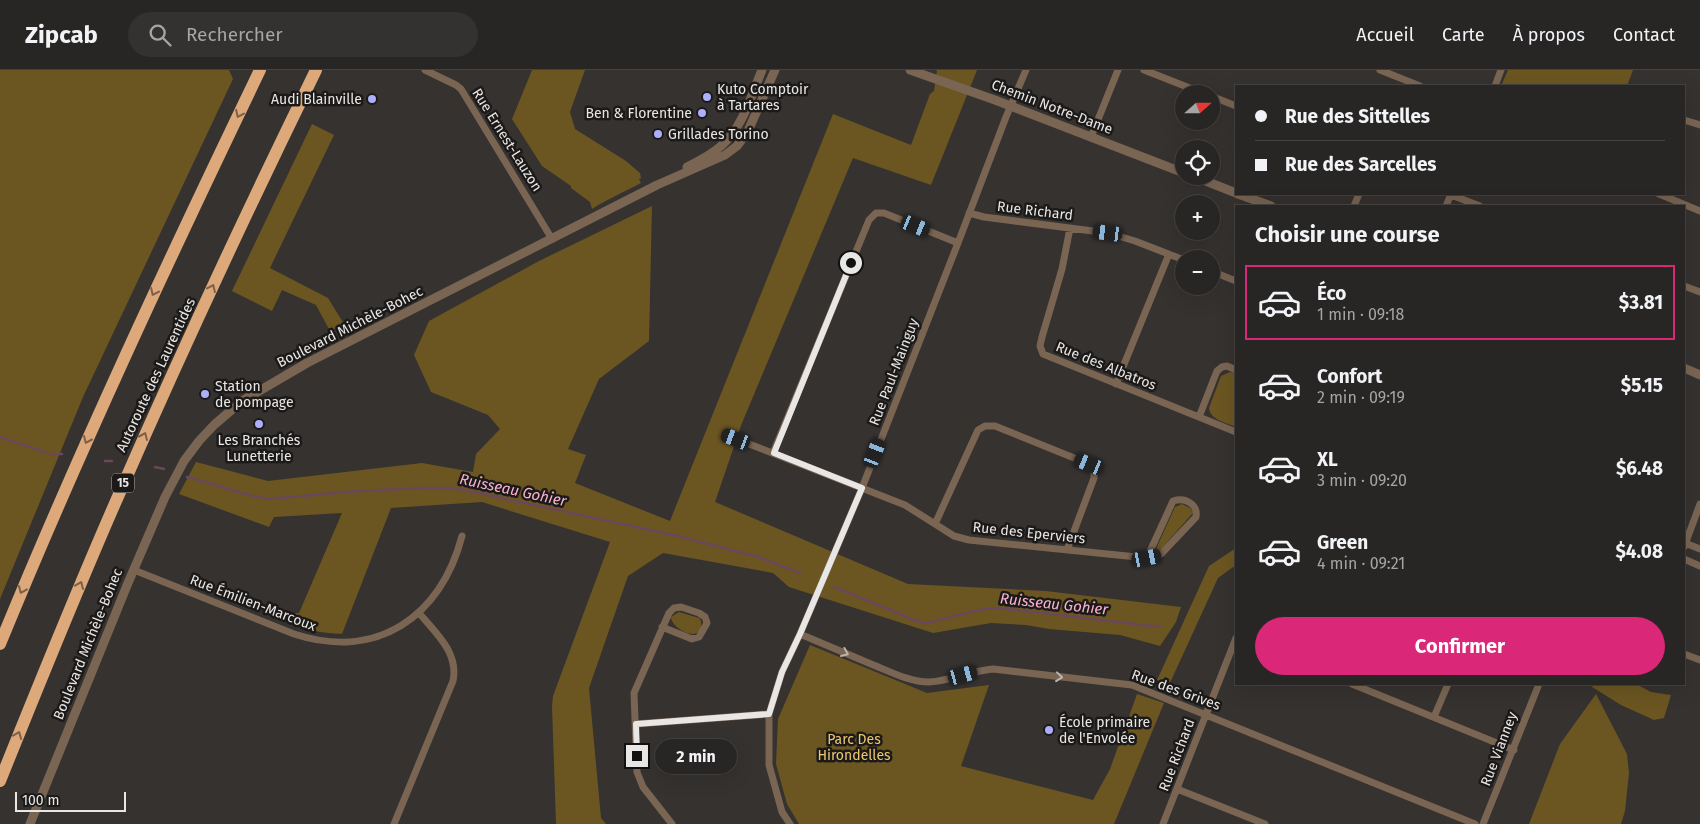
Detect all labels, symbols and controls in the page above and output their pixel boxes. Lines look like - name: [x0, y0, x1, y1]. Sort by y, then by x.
- search box: [128, 12, 478, 57]
- text: Zipcab: [25, 21, 98, 49]
- icon: search: [146, 21, 174, 49]
- text: Rechercher: [186, 23, 283, 46]
- text: Accueil: [1356, 24, 1414, 46]
- text: Carte: [1442, 24, 1485, 46]
- text: À propos: [1513, 24, 1585, 46]
- text: Contact: [1613, 24, 1675, 46]
- street label: Chemin Notre-Dame: [989, 76, 1115, 138]
- place label: Kuto Comptoir à Tartares: [717, 81, 809, 114]
- street label: Rue Ernest-Lauzon: [468, 85, 546, 195]
- north arrow: [1175, 85, 1220, 130]
- map controls: [1175, 85, 1220, 295]
- place label: Audi Blainville: [271, 91, 362, 108]
- marker: Kuto Comptoir à Tartares: [701, 91, 713, 103]
- marker: Audi Blainville: [366, 93, 378, 105]
- place label: Ben & Florentine: [585, 105, 692, 122]
- text: Rue des Sittelles: [1285, 105, 1430, 128]
- marker: Ben & Florentine: [696, 107, 708, 119]
- one-way arrow: [235, 109, 245, 118]
- place label: Grillades Torino: [668, 126, 769, 143]
- marker: Grillades Torino: [652, 128, 664, 140]
- button: locate: [1175, 140, 1220, 185]
- text: Rue des Sarcelles: [1285, 153, 1437, 176]
- button: +: [1175, 195, 1220, 240]
- street label: Rue Richard: [996, 198, 1074, 224]
- car: [899, 213, 932, 239]
- text: Choisir une course: [1255, 221, 1440, 248]
- car: [1092, 224, 1123, 242]
- button: −: [1175, 250, 1220, 295]
- route start: [840, 252, 862, 274]
- icon: car: [1257, 280, 1302, 325]
- text: Éco: [1317, 282, 1346, 305]
- street label: Boulevard Michèle-Bohec: [274, 283, 426, 371]
- one-way arrow: [206, 284, 216, 293]
- one-way arrow: [149, 287, 160, 296]
- text: $3.81: [1619, 291, 1663, 314]
- street label: Autoroute des Laurentides: [113, 295, 199, 455]
- text: 1 min · 09:18: [1317, 305, 1404, 324]
- street label: Rue Paul-Mainguy: [866, 316, 922, 428]
- street label: Rue des Albatros: [1053, 338, 1159, 394]
- icon: car: [1257, 363, 1302, 408]
- text: Confort: [1317, 365, 1382, 388]
- text: $5.15: [1621, 374, 1663, 397]
- place label: Station de pompage: [215, 378, 294, 411]
- marker: Station de pompage: [199, 388, 211, 400]
- text: 2 min · 09:19: [1317, 388, 1405, 407]
- marker: Les Branchés Lunetterie: [253, 418, 265, 430]
- car: [719, 427, 752, 451]
- one-way arrow: [138, 432, 149, 441]
- place label: Les Branchés Lunetterie: [218, 432, 301, 465]
- one-way arrow: [82, 435, 93, 444]
- car: [862, 436, 887, 470]
- icon: car: [1257, 446, 1302, 491]
- text: XL: [1317, 448, 1338, 471]
- car: [1072, 451, 1105, 477]
- text: $6.48: [1616, 457, 1663, 480]
- water label: Ruisseau Gohier: [458, 470, 569, 510]
- text: 3 min · 09:20: [1317, 471, 1407, 490]
- road number: 15: [112, 473, 134, 492]
- street label: Rue des Eperviers: [972, 519, 1087, 547]
- icon: car: [1257, 529, 1302, 574]
- text: Green: [1317, 531, 1368, 554]
- text: $4.08: [1615, 540, 1663, 563]
- car: [1130, 548, 1163, 568]
- text: 4 min · 09:21: [1317, 554, 1405, 573]
- street label: Boulevard Michèle-Bohec: [50, 566, 126, 722]
- street label: Rue Émilien-Marcoux: [187, 570, 319, 635]
- one-way arrow: [73, 581, 84, 590]
- one-way arrow: [18, 585, 28, 593]
- water label: Ruisseau Gohier: [999, 589, 1110, 619]
- button: Confirmer: [1255, 617, 1665, 675]
- one-way arrow: [840, 647, 849, 658]
- car: [946, 664, 979, 686]
- street label: Rue des Grives: [1129, 666, 1223, 714]
- one-way arrow: [1056, 671, 1064, 682]
- street label: Rue Vianney: [1477, 709, 1521, 789]
- place label: École primaire de l'Envolée: [1059, 713, 1150, 747]
- street label: Rue Richard: [1155, 716, 1199, 794]
- marker: École primaire de l'Envolée: [1043, 724, 1055, 736]
- one-way arrow: [12, 731, 22, 740]
- park label: Parc Des Hirondelles: [817, 731, 891, 764]
- callout: 2 min: [654, 738, 737, 774]
- route end: [626, 745, 648, 767]
- text: 2 min: [676, 747, 716, 766]
- scale bar: [15, 789, 126, 812]
- text: 100 m: [22, 792, 59, 809]

